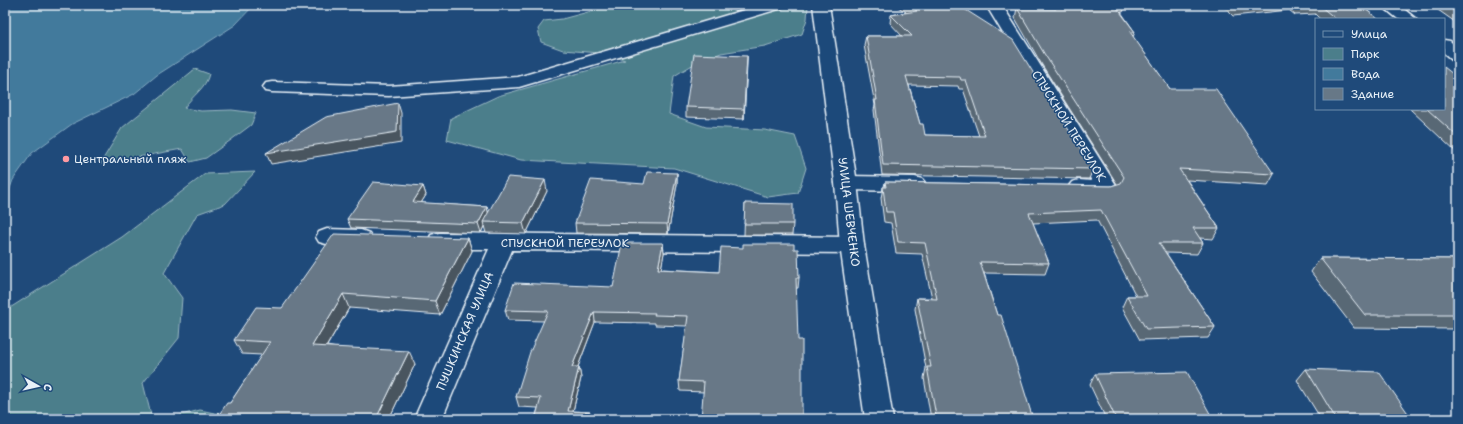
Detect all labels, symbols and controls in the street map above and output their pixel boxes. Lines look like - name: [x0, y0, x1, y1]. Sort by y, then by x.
- legend: [1315, 18, 1445, 110]
- text: Улица: [1351, 26, 1388, 42]
- text: Парк: [1351, 46, 1380, 62]
- text: Вода: [1351, 66, 1380, 82]
- street label: СПУСКНОЙ ПЕРЕУЛОК: [1028, 67, 1110, 185]
- text: Здание: [1351, 86, 1395, 102]
- place label: Центральный пляж: [74, 151, 186, 167]
- marker: Центральный пляж: [61, 154, 71, 164]
- street label: УЛИЦА ШЕВЧЕНКО: [834, 156, 864, 268]
- street label: СПУСКНОЙ ПЕРЕУЛОК: [501, 235, 629, 251]
- street label: ПУШКИНСКАЯ УЛИЦА: [433, 269, 497, 393]
- north arrow: [18, 366, 58, 406]
- text: С: [39, 383, 55, 392]

